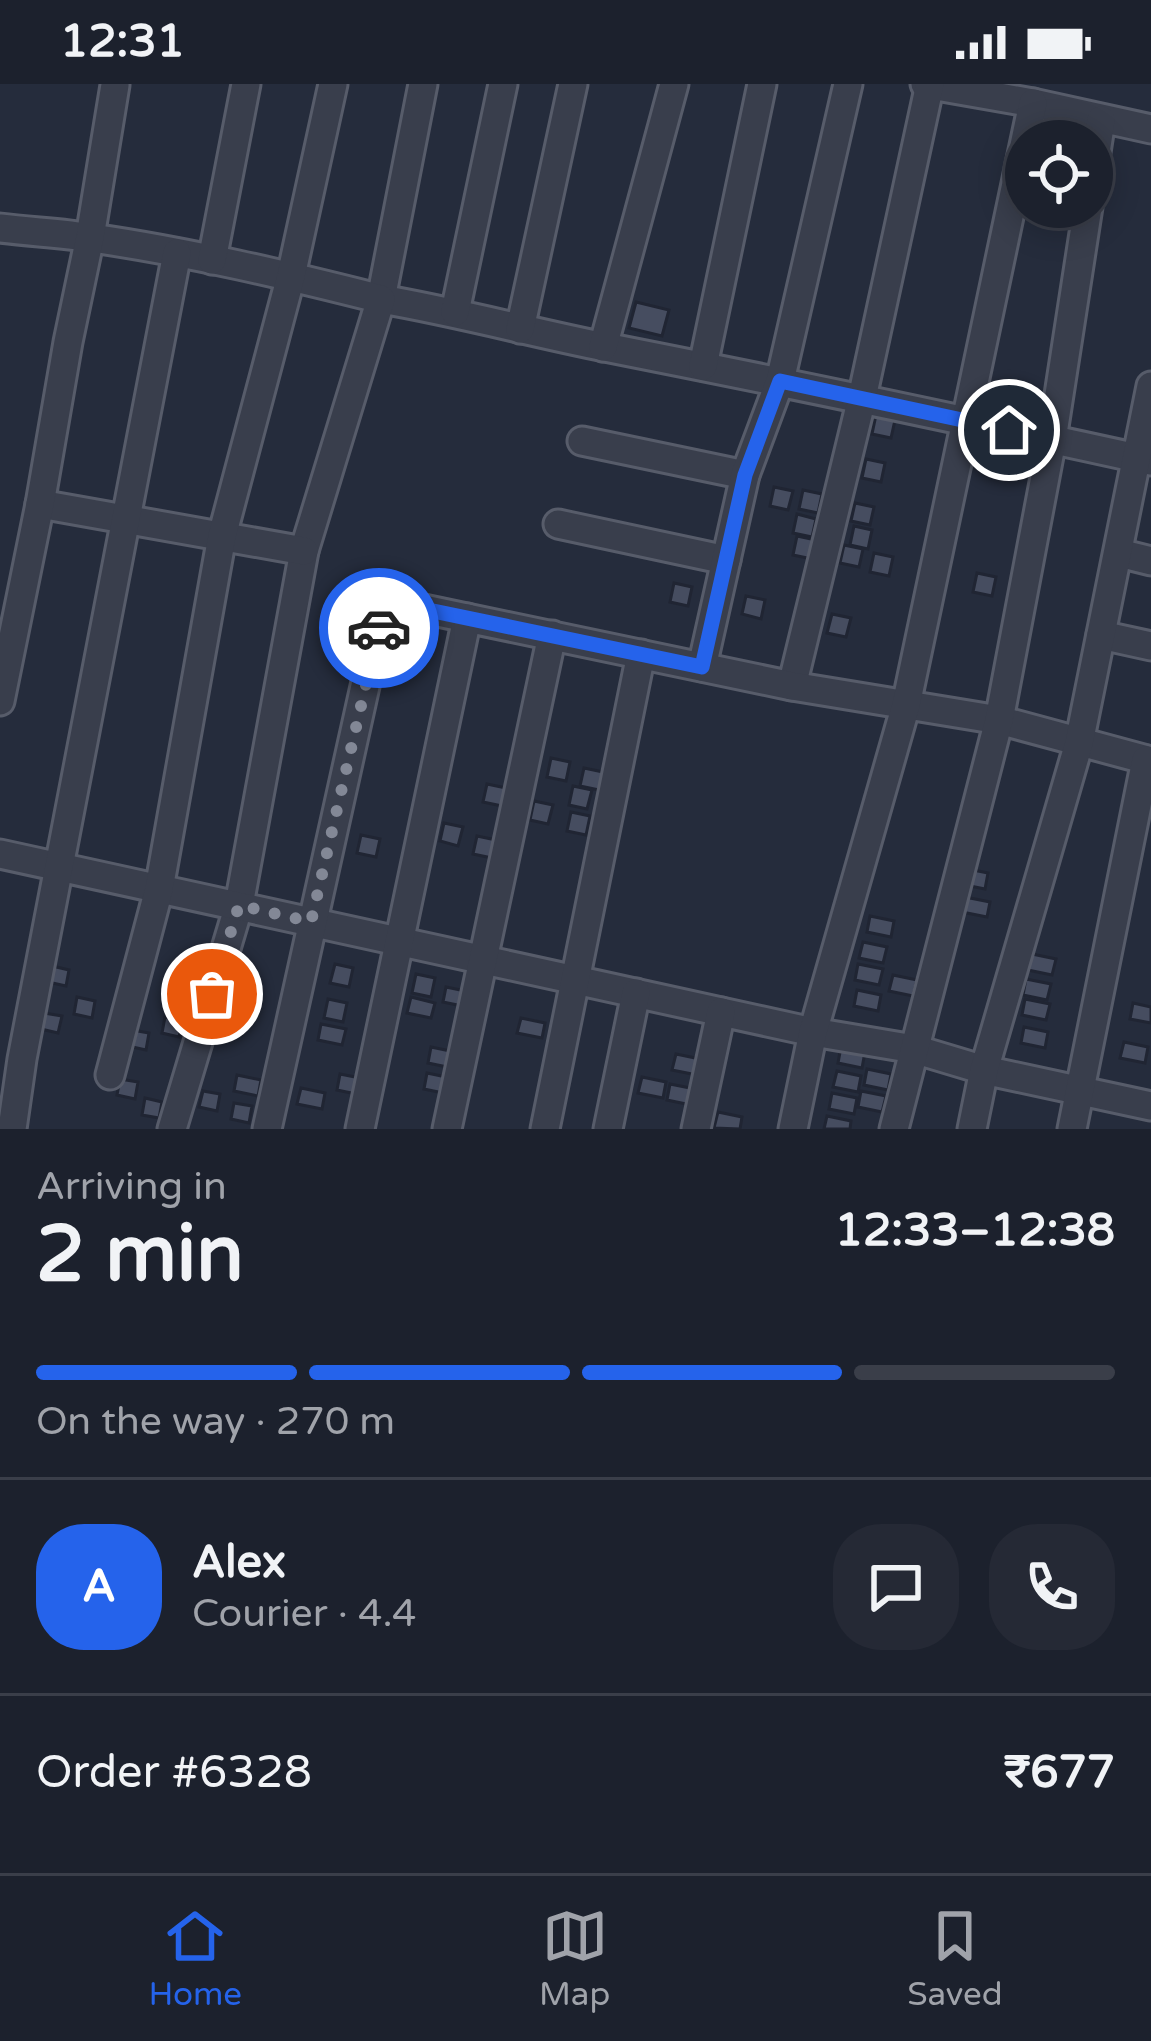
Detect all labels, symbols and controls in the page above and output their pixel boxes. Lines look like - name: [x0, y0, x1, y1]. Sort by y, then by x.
- text: 12:31: [60, 15, 185, 69]
- map controls: [1005, 120, 1113, 228]
- button: locate: [1005, 120, 1113, 228]
- pin: [958, 379, 1060, 481]
- icon: home: [976, 397, 1042, 463]
- courier: [319, 568, 439, 688]
- icon: car: [346, 595, 412, 661]
- pin: [161, 943, 263, 1045]
- icon: bag: [179, 961, 245, 1027]
- text: Arriving in: [36, 1163, 227, 1210]
- text: 12:33–12:38: [835, 1204, 1115, 1258]
- text: 2 min: [36, 1208, 244, 1302]
- text: On the way · 270 m: [36, 1398, 395, 1445]
- button: chat: [833, 1524, 959, 1650]
- button: phone: [989, 1524, 1115, 1650]
- text: Alex: [192, 1536, 286, 1590]
- text: A: [82, 1560, 116, 1614]
- text: Courier · 4.4: [192, 1590, 416, 1637]
- text: Order #6328: [36, 1746, 312, 1800]
- text: ₹677: [1004, 1746, 1115, 1800]
- tab: Home: [148, 1903, 242, 2014]
- tab: Map: [539, 1903, 610, 2014]
- tab: Saved: [907, 1903, 1003, 2014]

